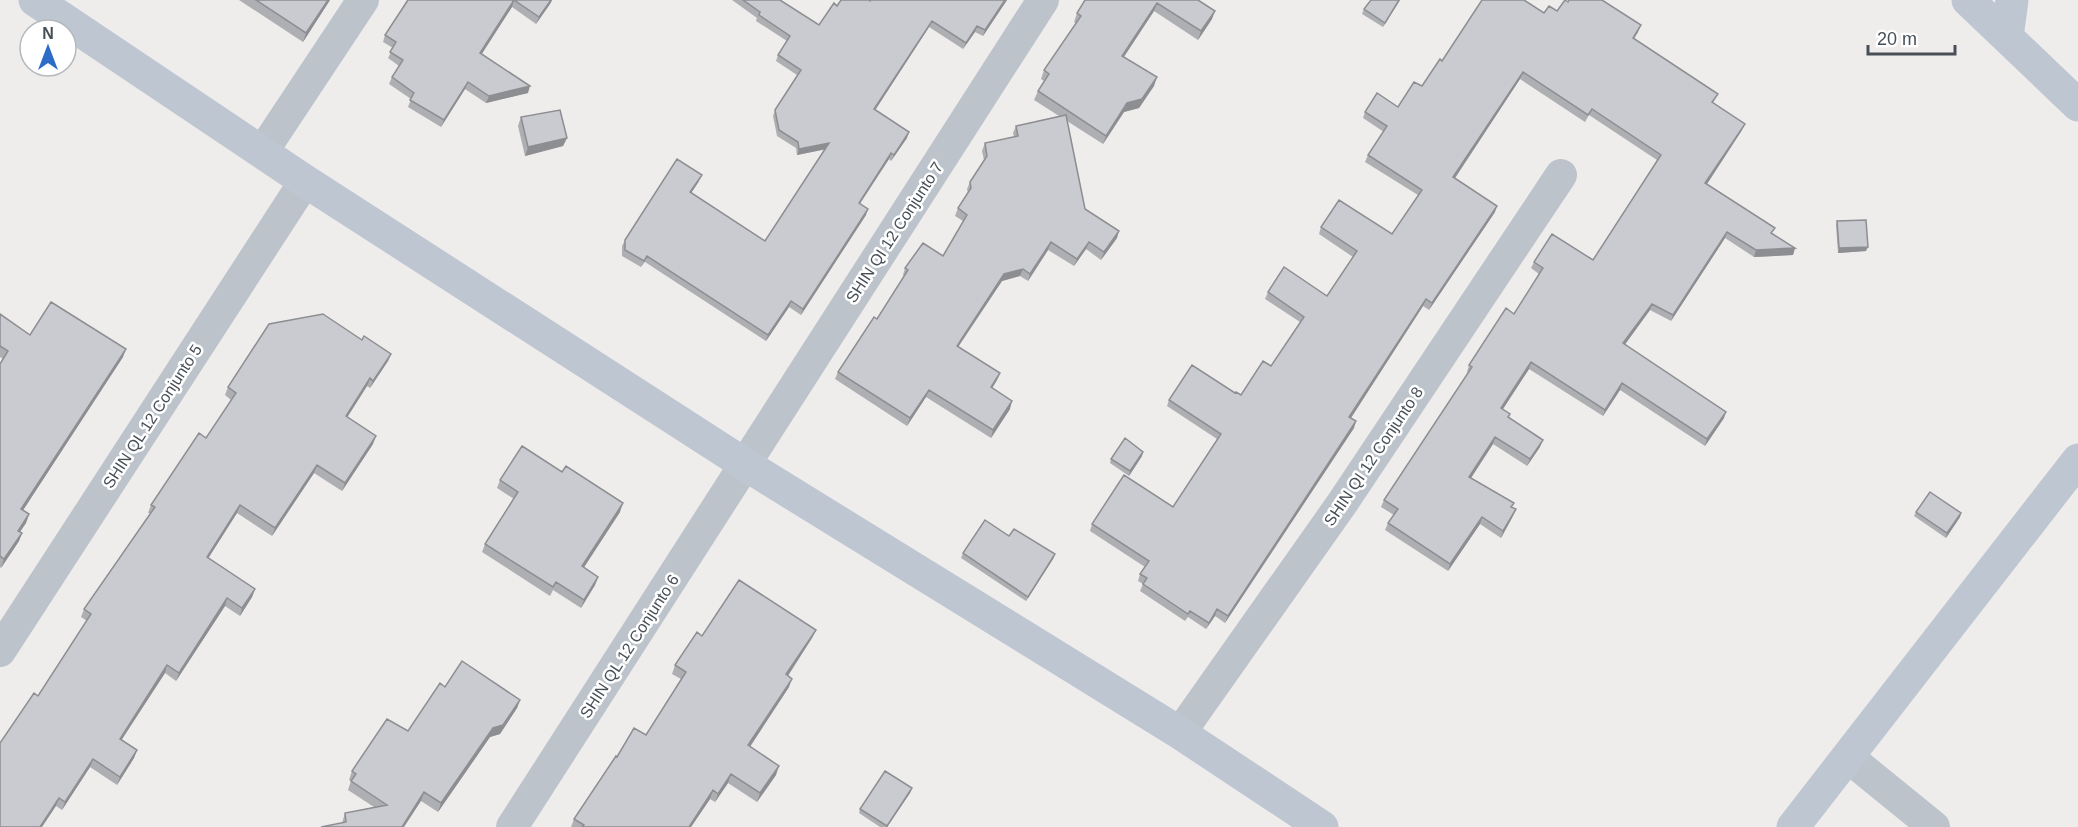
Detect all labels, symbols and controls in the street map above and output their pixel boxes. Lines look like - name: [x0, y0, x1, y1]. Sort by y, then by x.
- north arrow: [18, 18, 78, 78]
- scale bar: [1868, 18, 1955, 56]
- text: N: [42, 25, 54, 42]
- text: 20 m: [1877, 29, 1917, 49]
- street label: SHIN QI 12 Conjunto 7: [843, 159, 946, 306]
- street label: SHIN QL 12 Conjunto 5: [100, 341, 205, 491]
- street label: SHIN QI 12 Conjunto 8: [1321, 384, 1426, 529]
- street label: SHIN QL 12 Conjunto 6: [577, 571, 682, 721]

